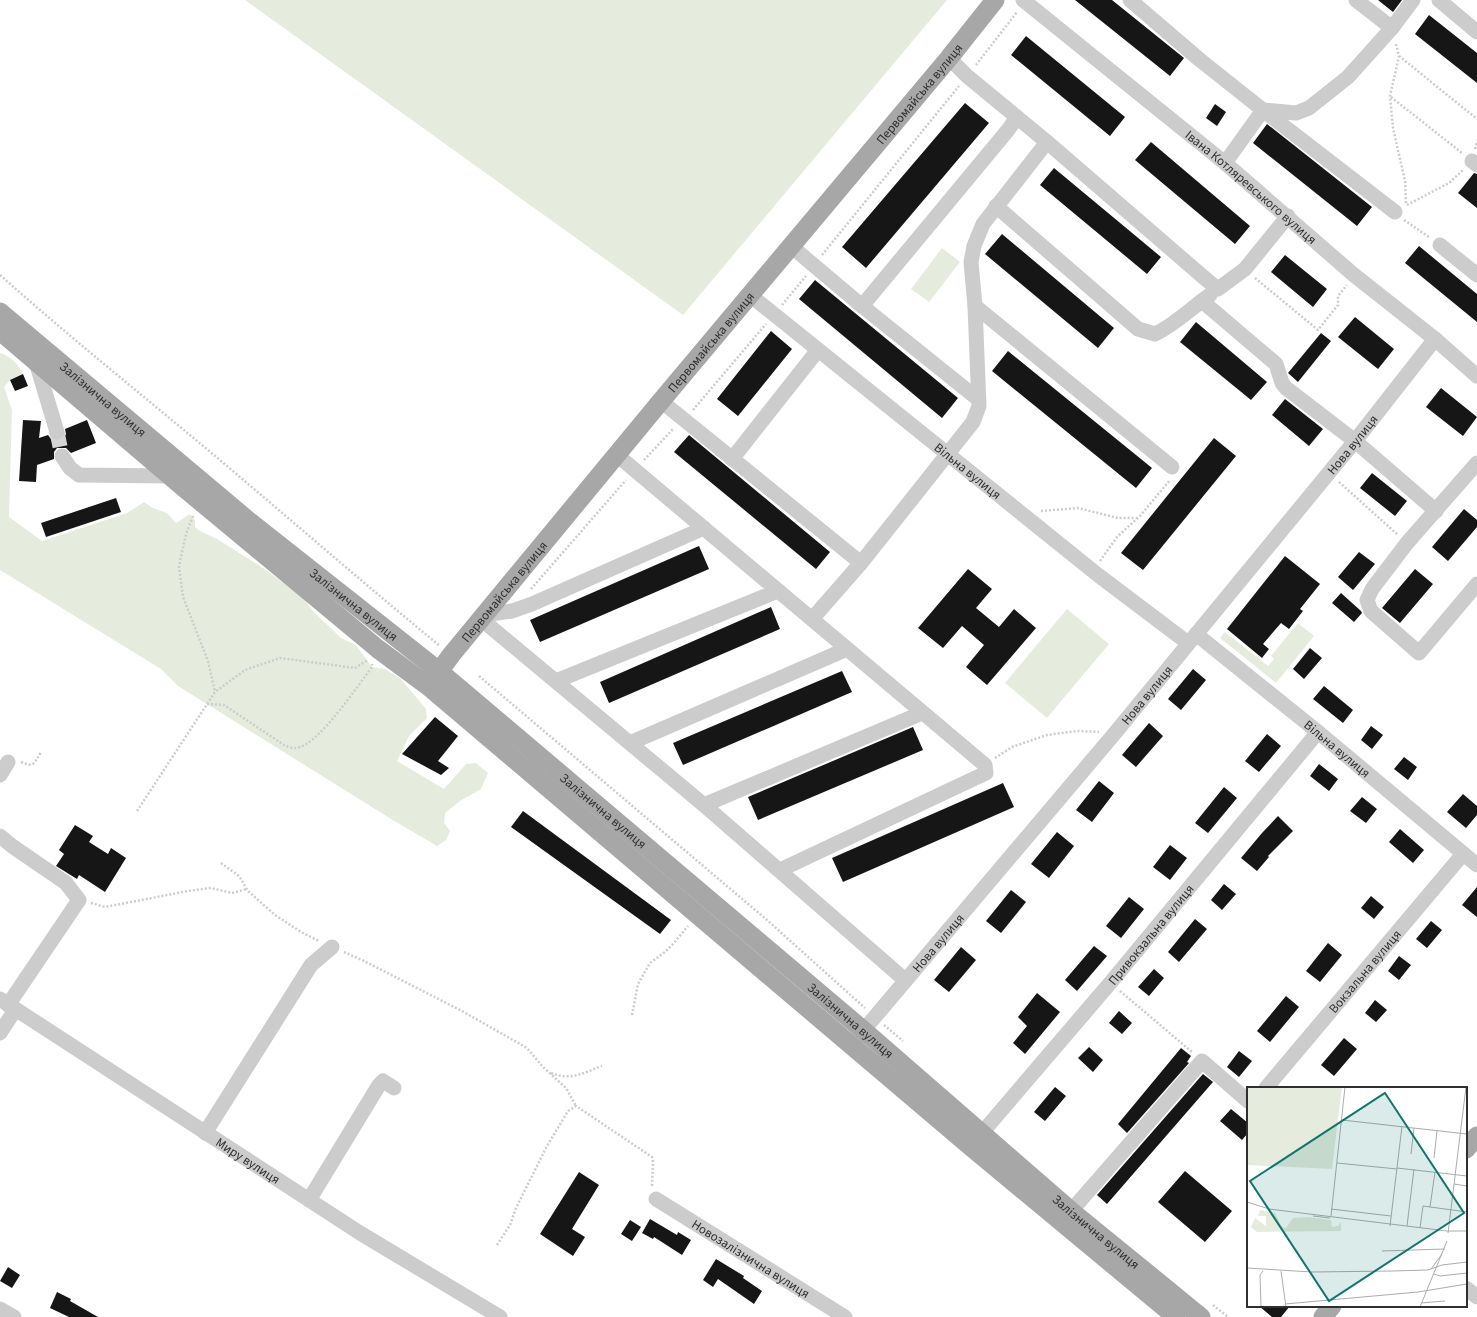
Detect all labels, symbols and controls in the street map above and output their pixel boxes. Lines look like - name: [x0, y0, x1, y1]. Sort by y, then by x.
- street label: Первомайська вулиця: [872, 40, 967, 149]
- street label: Івана Котляревського вулиця: [1181, 126, 1320, 249]
- street label: Первомайська вулиця: [664, 288, 759, 397]
- street label: Залізнична вулиця: [55, 358, 150, 441]
- street label: Нова вулиця: [1323, 411, 1382, 479]
- street label: Вільна вулиця: [930, 439, 1005, 504]
- street label: Первомайська вулиця: [457, 537, 552, 646]
- street label: Залізнична вулиця: [305, 564, 401, 646]
- street label: Нова вулиця: [1117, 662, 1177, 729]
- street label: Вільна вулиця: [1300, 716, 1374, 782]
- street label: Залізнична вулиця: [556, 769, 650, 853]
- street label: Привокзальна вулиця: [1104, 881, 1198, 989]
- street label: Нова вулиця: [908, 910, 969, 977]
- street label: Вокзальна вулиця: [1325, 926, 1406, 1017]
- street label: Залізнична вулиця: [803, 979, 897, 1063]
- inset map: [1247, 1087, 1467, 1307]
- street label: Миру вулиця: [212, 1134, 283, 1189]
- street label: Залізнична вулиця: [1048, 1191, 1143, 1274]
- street label: Новозалізнична вулиця: [688, 1215, 813, 1303]

